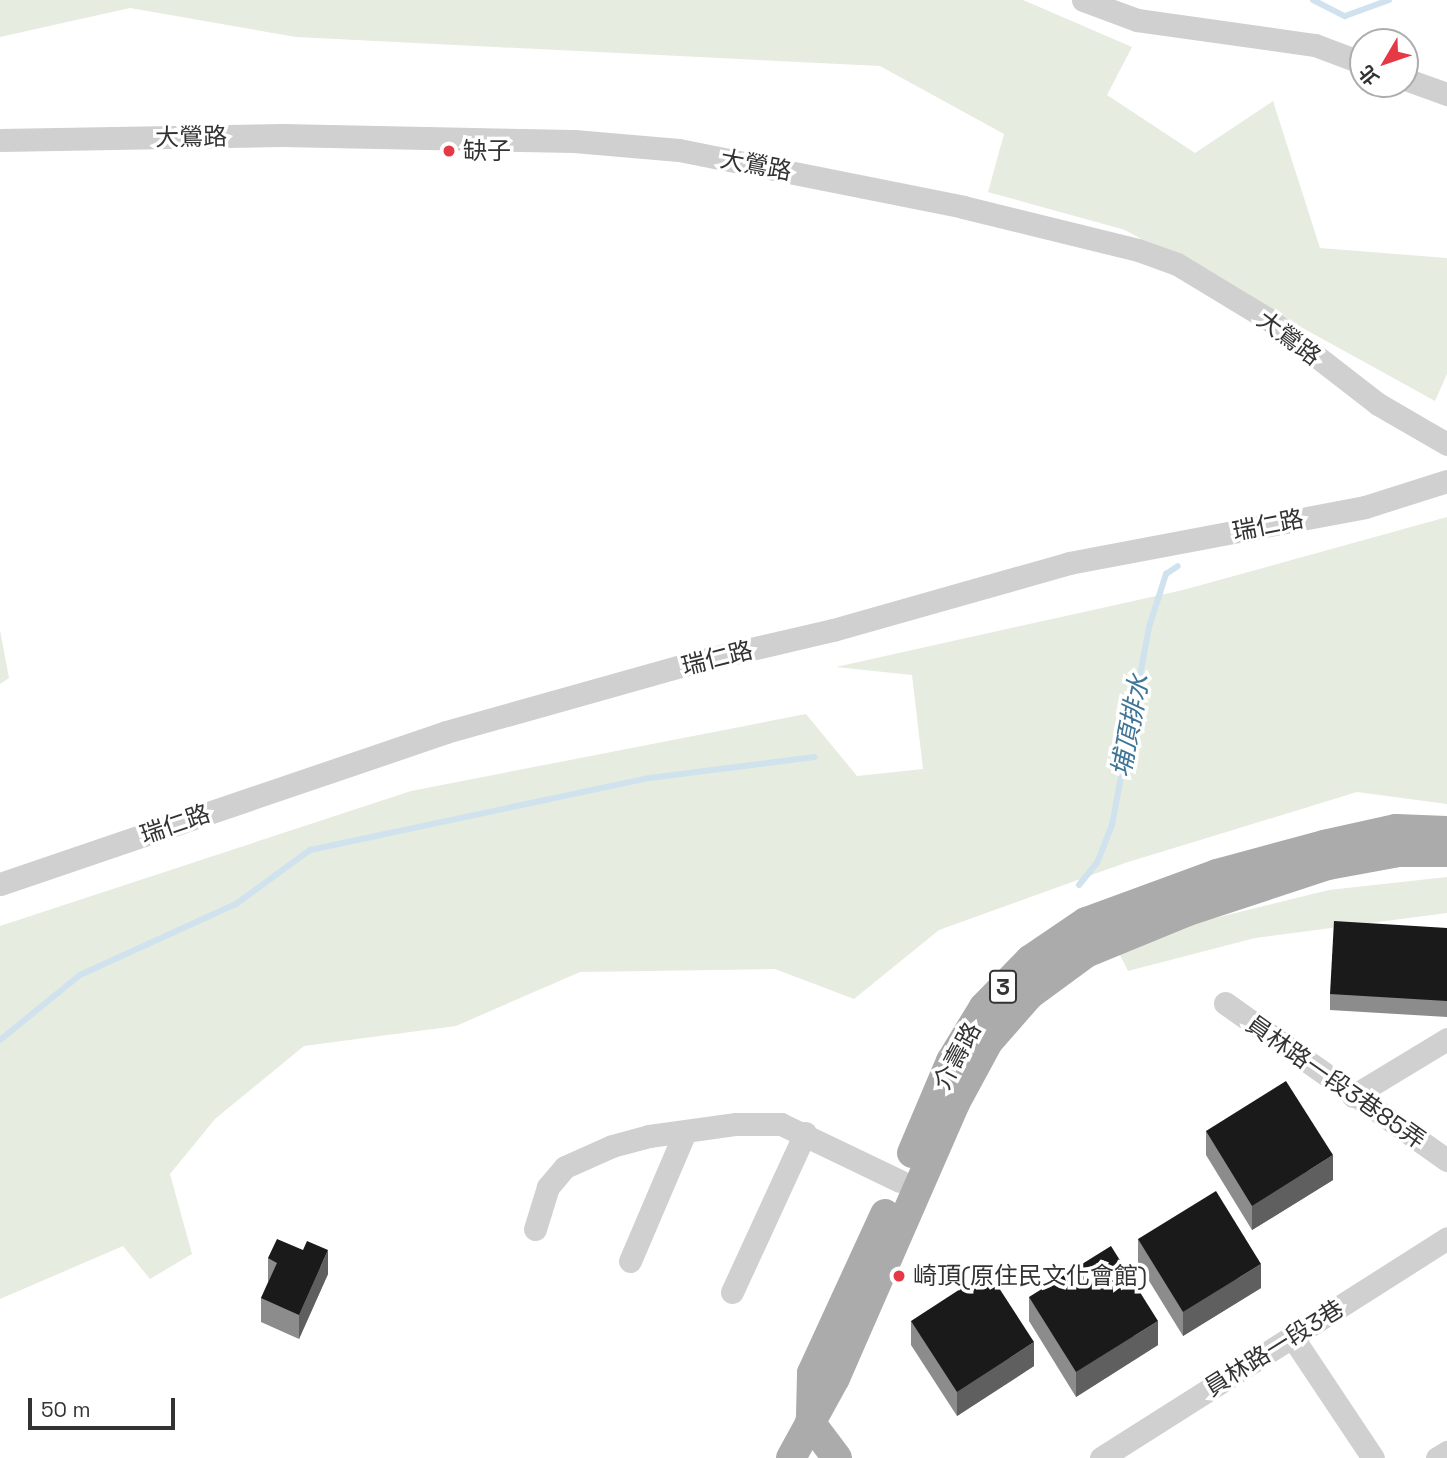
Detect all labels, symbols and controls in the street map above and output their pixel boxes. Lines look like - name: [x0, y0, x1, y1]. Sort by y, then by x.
- north arrow: [1349, 28, 1419, 98]
- text: 北: [1353, 60, 1385, 91]
- street label: 大鶯路: [155, 122, 227, 152]
- place label: 缺子: [463, 137, 511, 165]
- marker: 缺子: [441, 143, 457, 159]
- street label: 大鶯路: [718, 144, 794, 186]
- street label: 大鶯路: [1252, 305, 1326, 371]
- street label: 瑞仁路: [1230, 504, 1306, 546]
- street label: 瑞仁路: [679, 635, 755, 681]
- water label: 埔頂排水: [1106, 672, 1156, 780]
- street label: 瑞仁路: [136, 799, 214, 849]
- road number: 3: [989, 968, 1017, 1006]
- street label: 員林路一段3巷85弄: [1241, 1009, 1431, 1155]
- street label: 介壽路: [927, 1017, 987, 1095]
- place label: 崎頂(原住民文化會館): [913, 1262, 1147, 1290]
- marker: 崎頂(原住民文化會館): [891, 1268, 907, 1284]
- street label: 員林路一段3巷: [1199, 1294, 1349, 1402]
- scale bar: [32, 1384, 178, 1428]
- text: 50 m: [41, 1396, 91, 1423]

